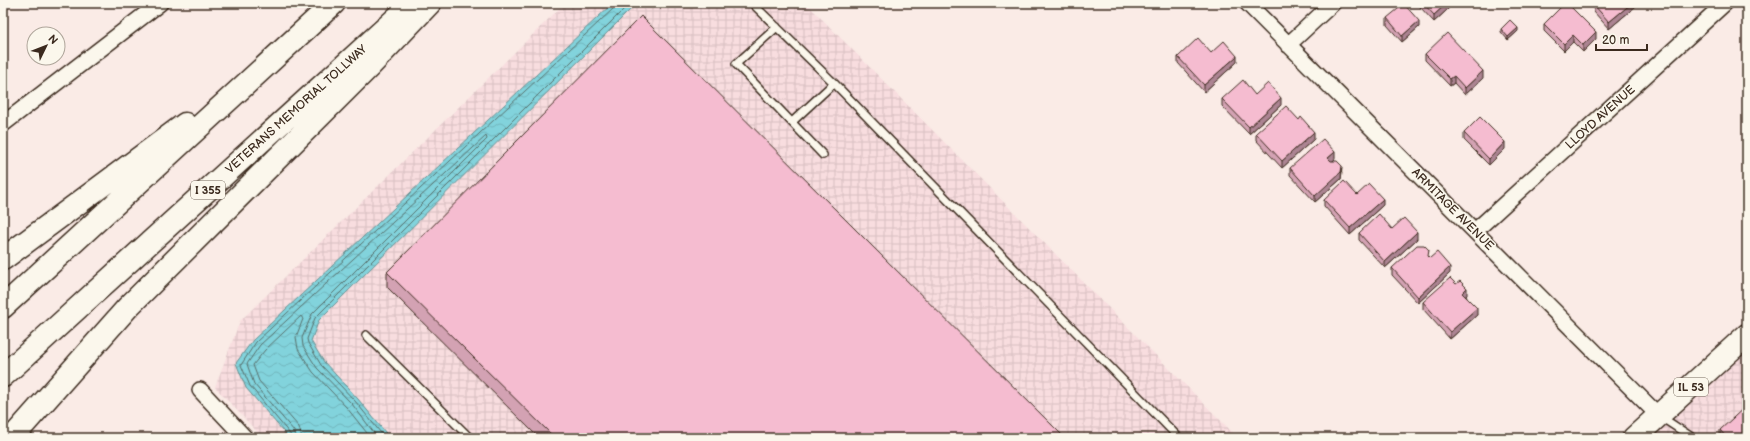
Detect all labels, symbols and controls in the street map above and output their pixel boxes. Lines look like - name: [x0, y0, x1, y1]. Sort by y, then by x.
- north arrow: [26, 26, 66, 66]
- scale bar: [1596, 26, 1647, 52]
- text: N: [45, 32, 61, 47]
- text: 20 m: [1602, 33, 1629, 48]
- street label: VETERANS MEMORIAL TOLLWAY: [223, 41, 371, 177]
- street label: LLOYD AVENUE: [1562, 82, 1638, 153]
- street label: ARMITAGE AVENUE: [1408, 165, 1497, 254]
- road number: I 355: [191, 181, 225, 199]
- road number: IL 53: [1674, 378, 1708, 396]

